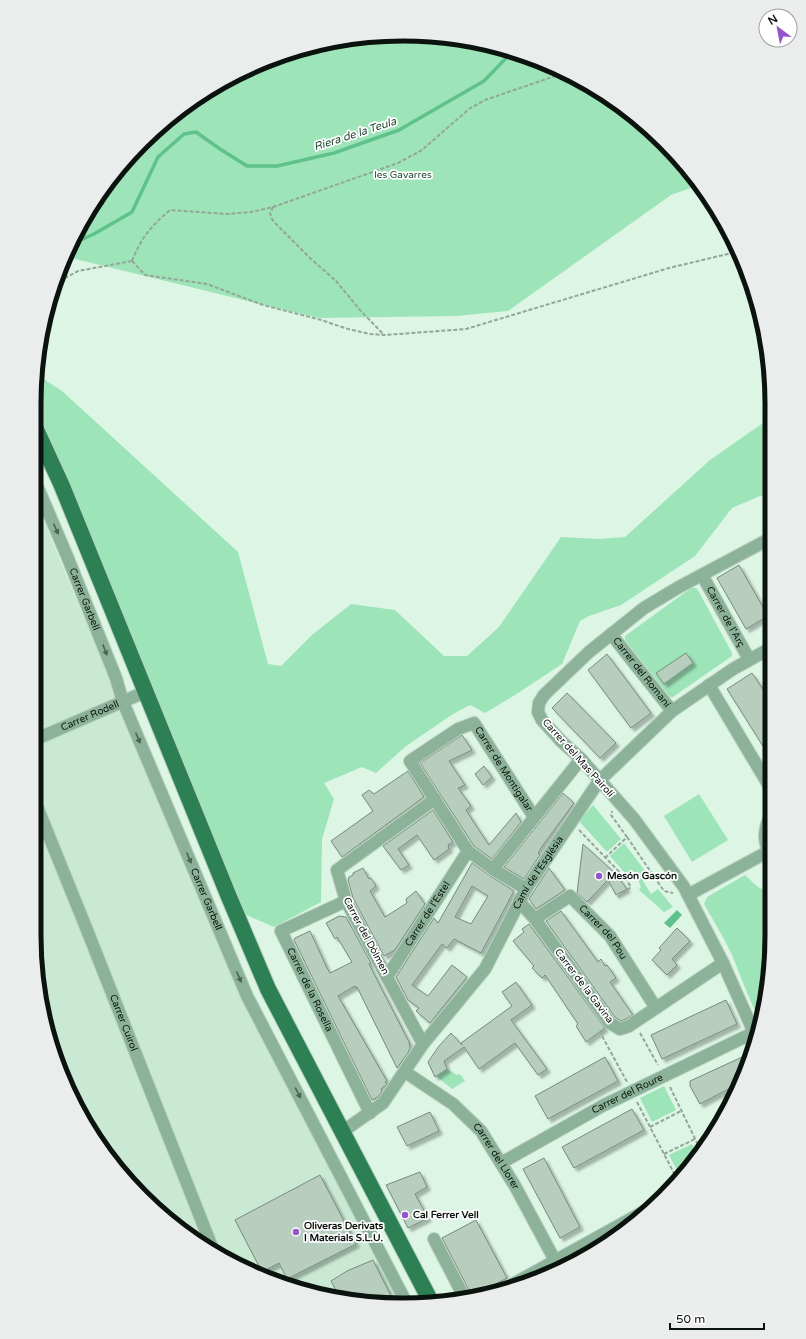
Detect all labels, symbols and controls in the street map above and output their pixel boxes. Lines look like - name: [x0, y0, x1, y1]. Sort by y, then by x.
- north arrow: [758, 8, 798, 48]
- text: N: [766, 12, 780, 28]
- water label: Riera de la Teula: [312, 114, 399, 153]
- park label: les Gavarres: [374, 169, 432, 181]
- one-way arrow: [53, 524, 59, 535]
- street label: Carrer Garbell: [66, 566, 102, 632]
- street label: Carrer de l'Arç: [704, 584, 747, 649]
- street label: Carrer del Romaní: [610, 635, 673, 710]
- one-way arrow: [102, 644, 108, 656]
- street label: Carrer Rodell: [59, 698, 121, 734]
- street label: Carrer del Mas Pairolí: [540, 716, 617, 800]
- street label: Carrer de Montigalar: [472, 724, 535, 814]
- one-way arrow: [135, 732, 141, 744]
- street label: Camí de l'Església: [511, 834, 566, 911]
- one-way arrow: [186, 852, 192, 864]
- street label: Carrer Garbell: [188, 866, 225, 932]
- place label: Mesón Gascón: [607, 870, 677, 882]
- marker: Mesón Gascón: [594, 871, 604, 881]
- street label: Carrer de l'Estel: [402, 879, 453, 949]
- street label: Carrer del Dòlmen: [341, 895, 391, 977]
- street label: Carrer del Pou: [576, 902, 629, 962]
- street label: Carrer de la Rosella: [284, 946, 335, 1034]
- street label: Carrer de la Gavina: [552, 946, 616, 1026]
- one-way arrow: [236, 972, 242, 983]
- street label: Carrer Cuirol: [107, 993, 140, 1053]
- street label: Carrer del Roure: [590, 1071, 665, 1117]
- one-way arrow: [295, 1087, 301, 1099]
- street label: Carrer del Llorer: [470, 1120, 522, 1192]
- place label: Cal Ferrer Vell: [413, 1209, 479, 1221]
- marker: Cal Ferrer Vell: [400, 1210, 410, 1220]
- place label: Oliveras Derivats I Materials S.L.U.: [304, 1220, 384, 1244]
- marker: Oliveras Derivats I Materials S.L.U.: [291, 1227, 301, 1237]
- scale bar: [670, 1305, 764, 1331]
- text: 50 m: [676, 1312, 705, 1326]

